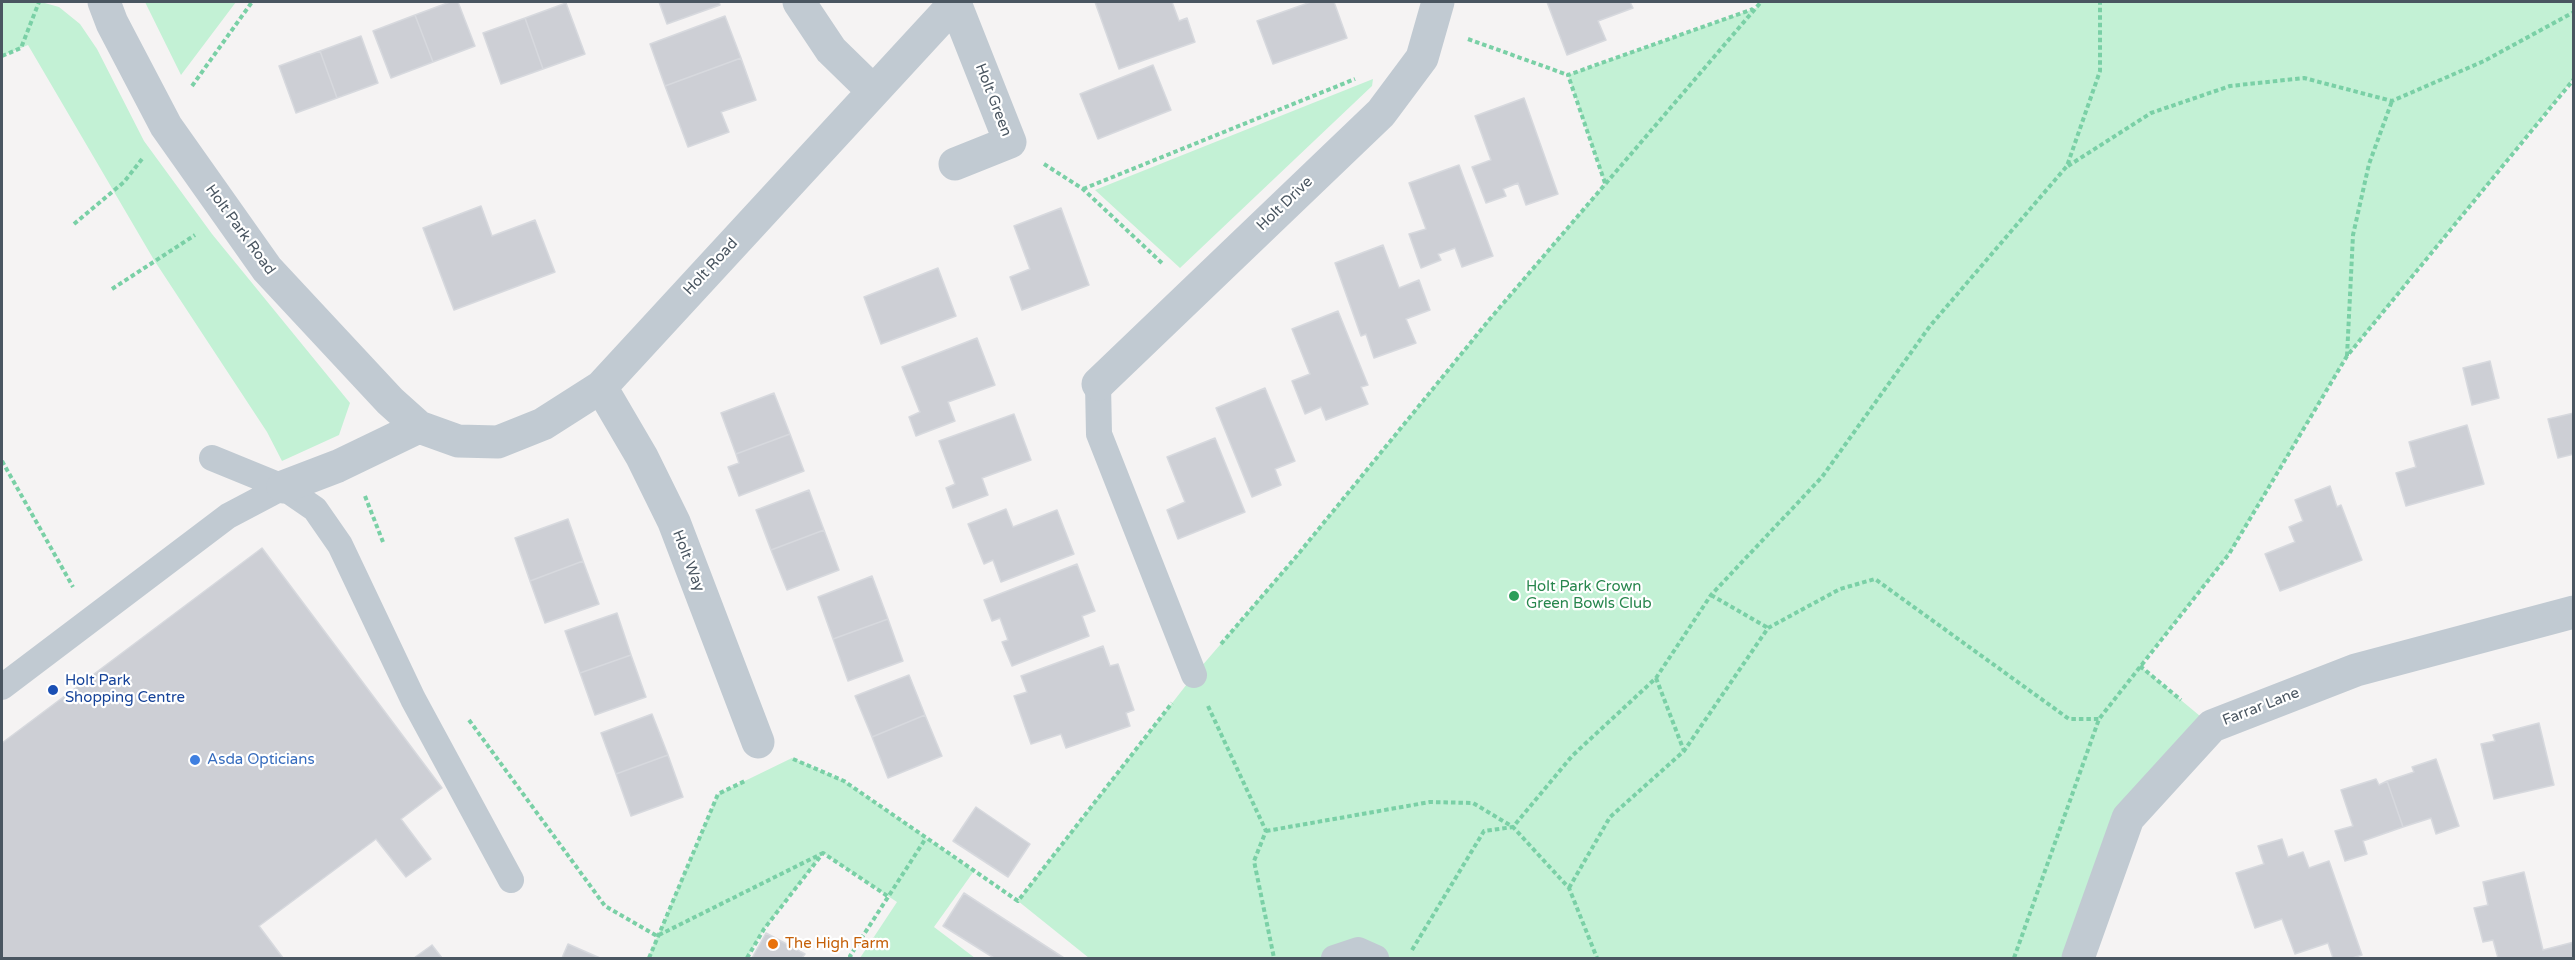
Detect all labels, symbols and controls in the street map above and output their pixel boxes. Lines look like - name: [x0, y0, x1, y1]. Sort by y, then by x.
- street label: Holt Green: [971, 61, 1015, 139]
- street label: Holt Drive: [1253, 173, 1317, 235]
- street label: Holt Park Road: [201, 181, 279, 279]
- street label: Holt Road: [680, 235, 742, 299]
- street label: Holt Way: [668, 528, 708, 594]
- place label: Holt Park Crown Green Bowls Club: [1526, 578, 1652, 613]
- marker: Holt Park Crown Green Bowls Club: [1507, 589, 1521, 603]
- place label: Holt Park Shopping Centre: [65, 672, 185, 707]
- marker: Holt Park Shopping Centre: [46, 683, 60, 697]
- street label: Farrar Lane: [2220, 684, 2302, 730]
- place label: Asda Opticians: [207, 751, 315, 769]
- marker: Asda Opticians: [188, 753, 202, 767]
- place label: The High Farm: [785, 935, 889, 953]
- marker: The High Farm: [766, 937, 780, 951]

